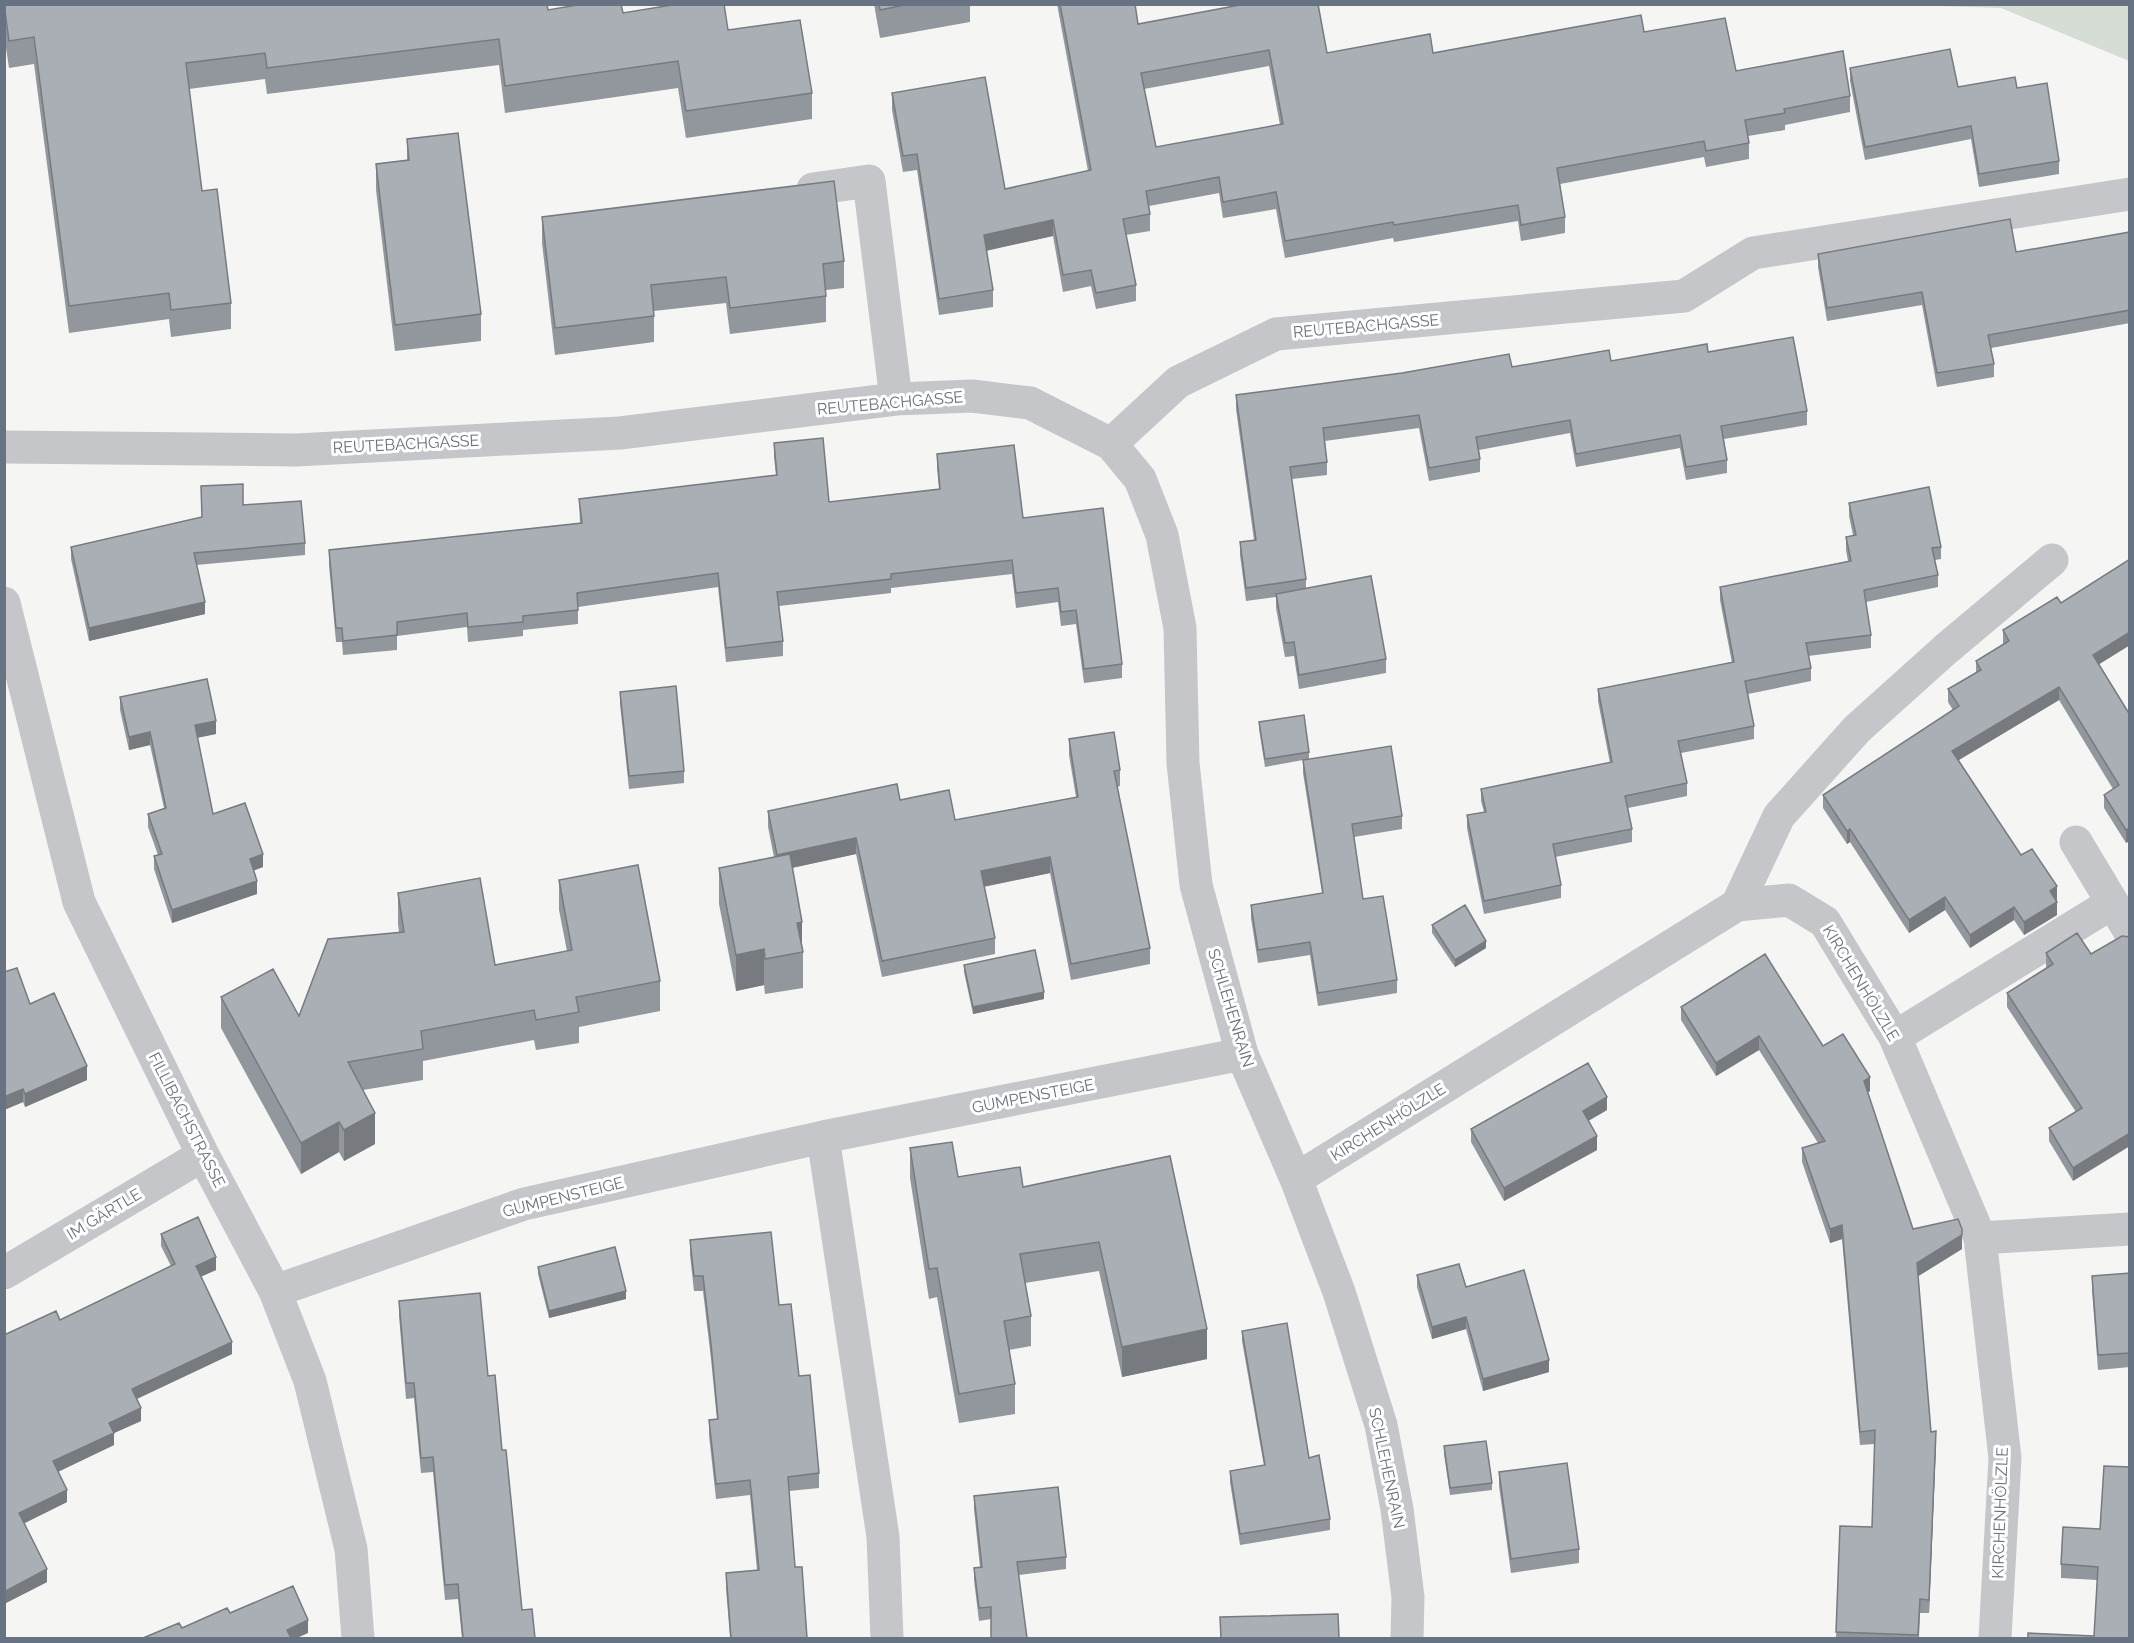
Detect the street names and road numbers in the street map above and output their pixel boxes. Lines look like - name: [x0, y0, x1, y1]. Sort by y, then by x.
- street label: REUTEBACHGASSE: [1292, 310, 1440, 342]
- street label: REUTEBACHGASSE: [816, 387, 964, 419]
- street label: REUTEBACHGASSE: [332, 431, 480, 457]
- street label: KIRCHENHÖLZLE: [1819, 921, 1904, 1045]
- street label: SCHLEHENRAIN: [1204, 946, 1258, 1070]
- street label: FILLIBACHSTRASSE: [145, 1049, 229, 1191]
- street label: GUMPENSTEIGE: [970, 1075, 1096, 1117]
- street label: KIRCHENHÖLZLE: [1327, 1078, 1449, 1165]
- street label: GUMPENSTEIGE: [501, 1173, 626, 1221]
- street label: IM GÄRTLE: [63, 1183, 145, 1244]
- street label: SCHLEHENRAIN: [1365, 1406, 1409, 1530]
- street label: KIRCHENHÖLZLE: [1987, 1446, 2012, 1579]

